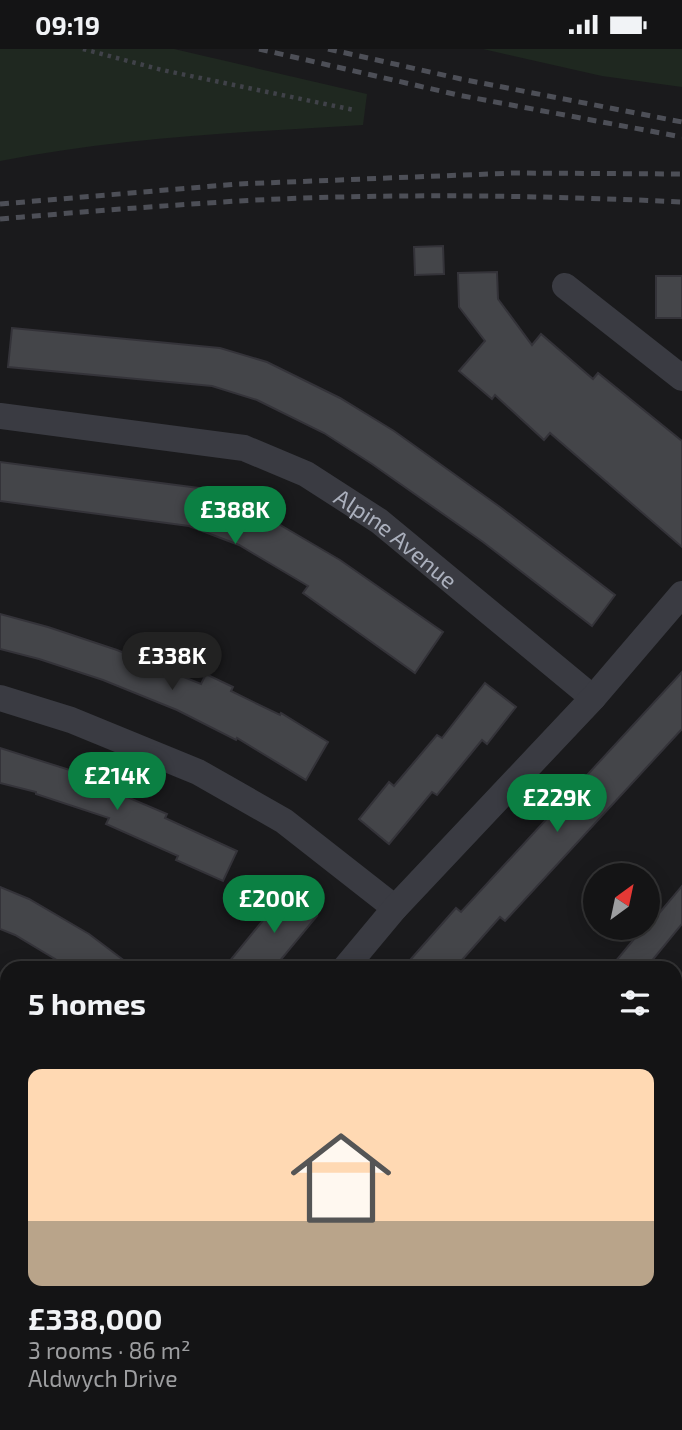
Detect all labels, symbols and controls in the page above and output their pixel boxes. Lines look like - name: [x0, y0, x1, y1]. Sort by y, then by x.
- text: 09:19: [35, 9, 100, 40]
- street label: Alpine Avenue: [329, 482, 463, 594]
- pin: £388K: [186, 487, 284, 546]
- text: £388K: [200, 495, 270, 523]
- pin: £338K: [123, 633, 221, 692]
- text: £338K: [138, 641, 206, 669]
- pin: £214K: [68, 753, 166, 812]
- text: £214K: [84, 761, 150, 789]
- pin: £229K: [508, 775, 606, 834]
- text: £229K: [523, 783, 591, 811]
- north arrow: [583, 863, 660, 940]
- map controls: [583, 863, 660, 940]
- pin: £200K: [225, 875, 323, 935]
- text: £200K: [239, 884, 309, 912]
- icon: filters: [616, 984, 654, 1022]
- text: 5 homes: [28, 985, 146, 1021]
- icon: home: [278, 1115, 404, 1241]
- text: £338,000: [28, 1300, 162, 1336]
- text: 3 rooms · 86 m²: [28, 1336, 190, 1364]
- text: Aldwych Drive: [28, 1364, 178, 1392]

